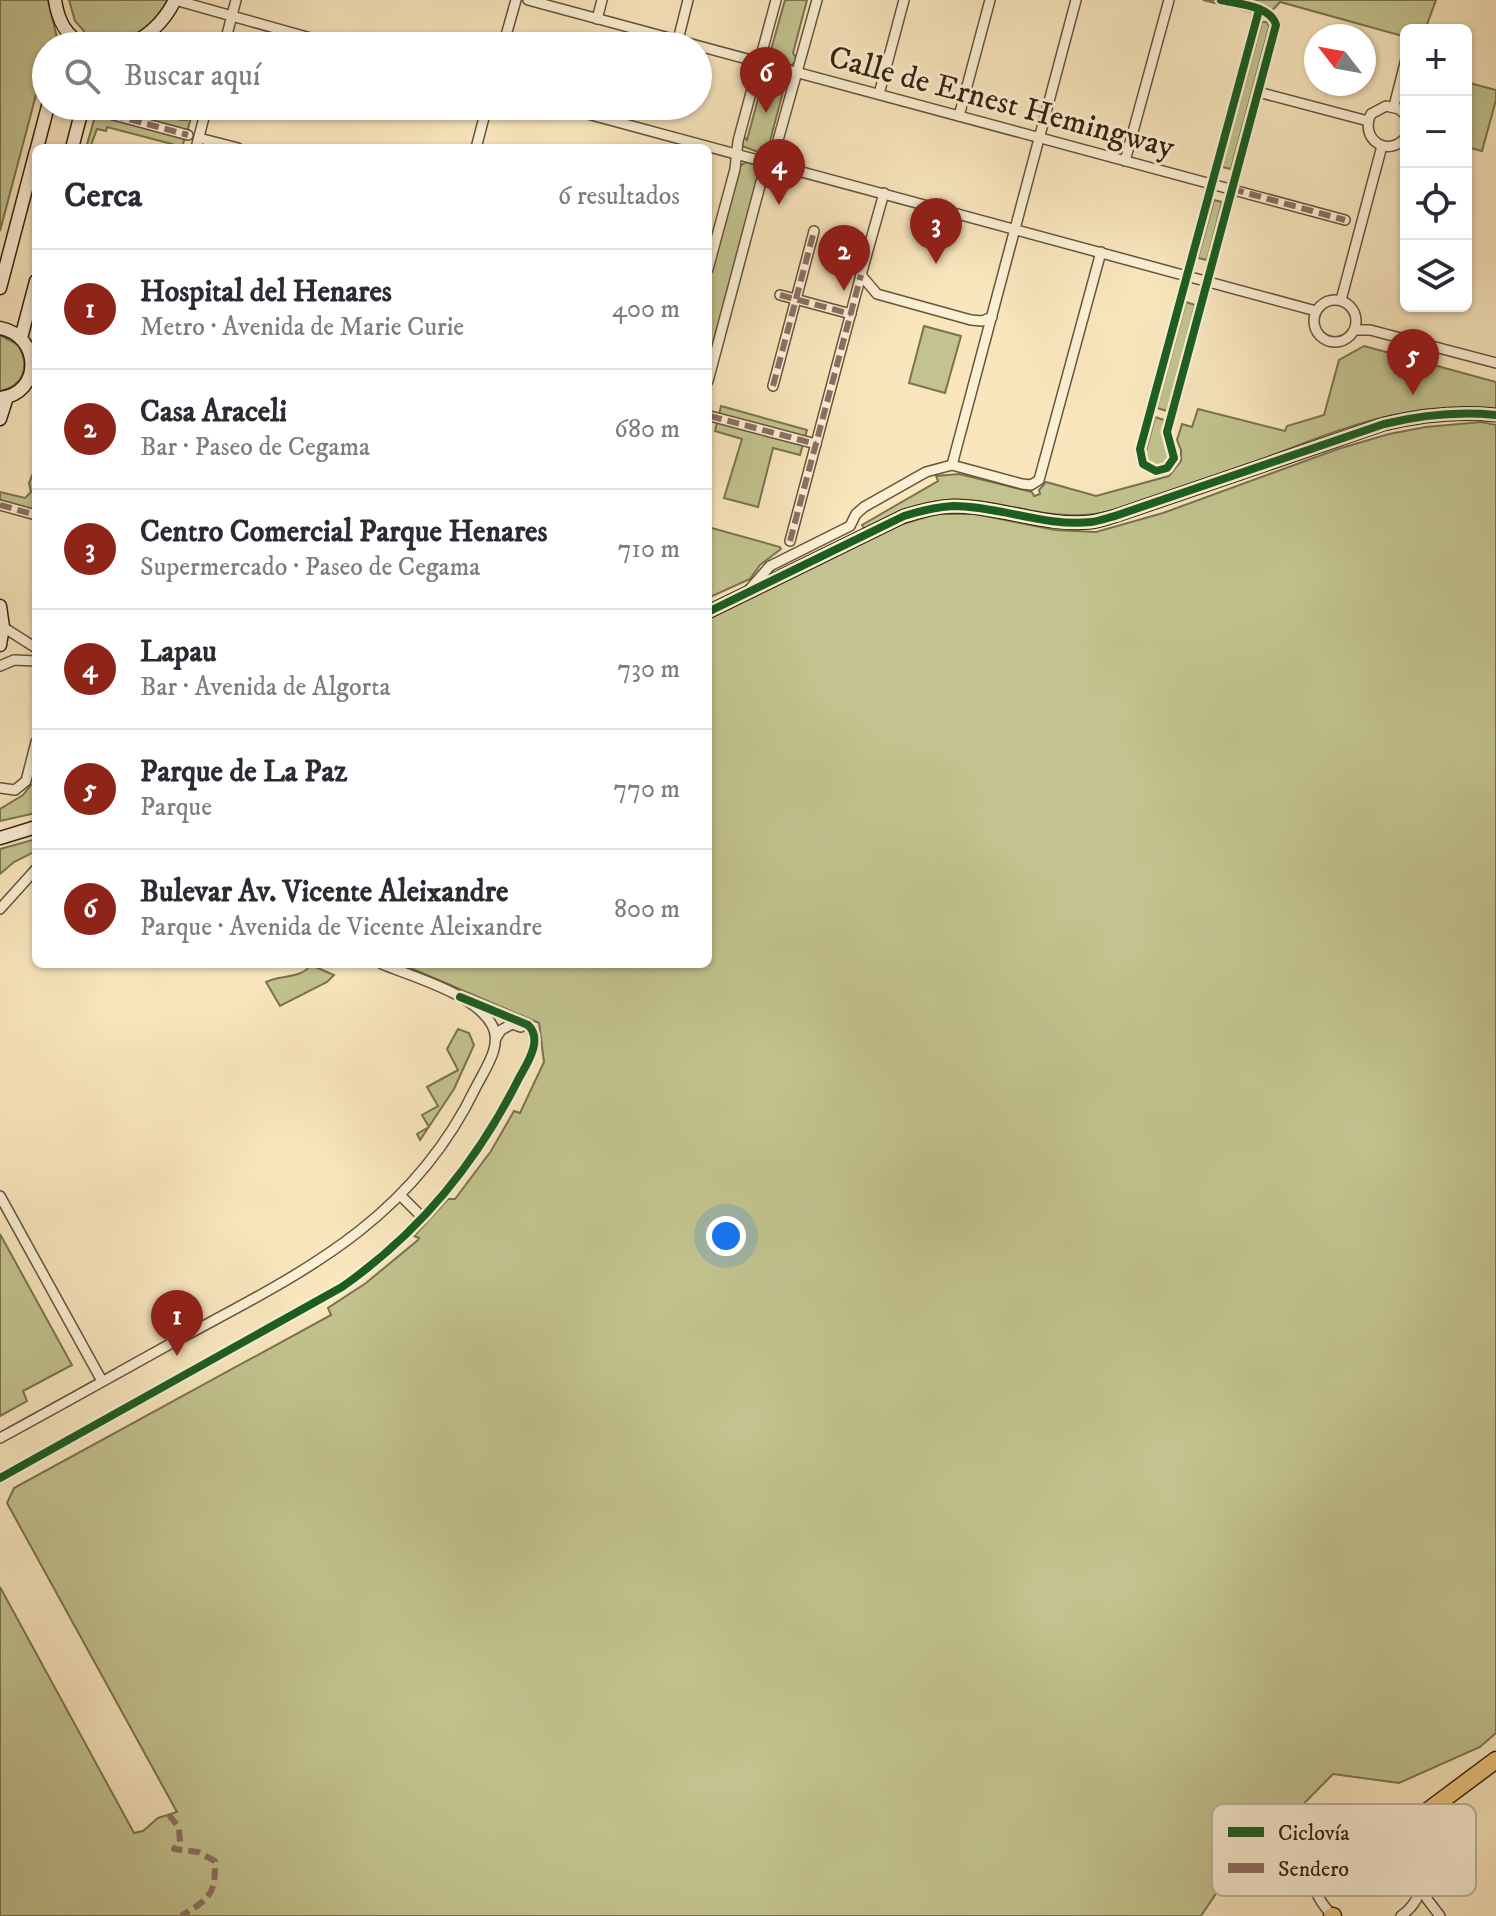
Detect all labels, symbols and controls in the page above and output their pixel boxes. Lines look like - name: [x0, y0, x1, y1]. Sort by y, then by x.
- north arrow: [1304, 24, 1376, 96]
- map controls: [1400, 24, 1472, 312]
- button: +: [1400, 24, 1472, 96]
- search box: [32, 32, 712, 120]
- street label: Calle de Ernest Hemingway: [824, 38, 1180, 169]
- pin: 6: [740, 47, 792, 113]
- icon: search: [60, 54, 104, 98]
- text: Buscar aquí: [124, 58, 261, 95]
- button: −: [1400, 96, 1472, 168]
- pin: 4: [753, 139, 805, 205]
- button: locate: [1400, 168, 1472, 240]
- text: Cerca: [64, 175, 142, 217]
- text: 6 resultados: [558, 180, 680, 213]
- pin: 3: [910, 198, 962, 264]
- pin: 2: [818, 225, 870, 291]
- button: layers: [1400, 240, 1472, 312]
- text: Hospital del Henares: [140, 274, 392, 311]
- text: 1: [85, 293, 95, 326]
- text: 400 m: [612, 293, 680, 326]
- text: Metro · Avenida de Marie Curie: [140, 311, 464, 344]
- pin: 5: [1387, 329, 1439, 395]
- text: Casa Araceli: [140, 394, 287, 431]
- text: 2: [84, 413, 96, 446]
- text: 680 m: [614, 413, 680, 446]
- text: Bar · Paseo de Cegama: [140, 431, 370, 464]
- text: Centro Comercial Parque Henares: [140, 514, 548, 551]
- text: 3: [85, 533, 95, 566]
- text: 710 m: [618, 533, 680, 566]
- text: Supermercado · Paseo de Cegama: [140, 551, 480, 584]
- text: Lapau: [140, 634, 217, 671]
- text: 4: [83, 653, 97, 686]
- text: 730 m: [618, 653, 680, 686]
- text: Bar · Avenida de Algorta: [140, 671, 391, 704]
- text: Parque de La Paz: [140, 754, 347, 791]
- text: 5: [84, 773, 96, 806]
- text: 770 m: [614, 773, 680, 806]
- text: Parque: [140, 791, 212, 824]
- text: Bulevar Av. Vicente Aleixandre: [140, 874, 508, 911]
- text: 6: [83, 893, 97, 926]
- text: 800 m: [614, 893, 680, 926]
- text: Parque · Avenida de Vicente Aleixandre: [140, 911, 542, 944]
- your location: [706, 1216, 746, 1256]
- pin: 1: [151, 1290, 203, 1356]
- legend: [1212, 1804, 1476, 1896]
- text: Ciclovía: [1278, 1820, 1350, 1847]
- text: Sendero: [1278, 1856, 1349, 1883]

